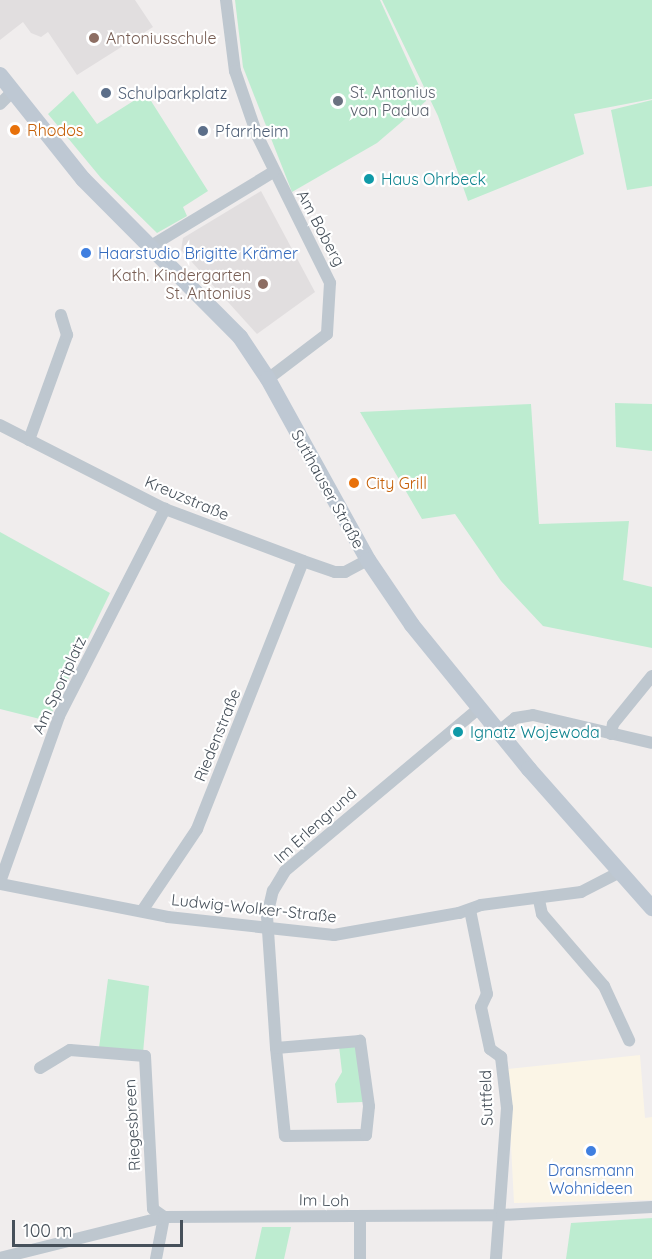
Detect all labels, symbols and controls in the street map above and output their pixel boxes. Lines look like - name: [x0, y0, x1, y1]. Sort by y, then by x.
- place label: Antoniusschule: [106, 28, 216, 48]
- marker: Antoniusschule: [87, 31, 101, 45]
- place label: St. Antonius von Padua: [350, 82, 436, 120]
- place label: Schulparkplatz: [118, 83, 227, 103]
- marker: Schulparkplatz: [99, 86, 113, 100]
- marker: St. Antonius von Padua: [331, 94, 345, 108]
- place label: Rhodos: [27, 120, 83, 140]
- place label: Pfarrheim: [215, 121, 289, 141]
- marker: Rhodos: [8, 123, 22, 137]
- marker: Pfarrheim: [196, 124, 210, 138]
- place label: Haus Ohrbeck: [381, 169, 486, 189]
- marker: Haus Ohrbeck: [362, 172, 376, 186]
- street label: Am Boberg: [293, 186, 349, 270]
- place label: Haarstudio Brigitte Krämer: [98, 243, 298, 263]
- marker: Haarstudio Brigitte Krämer: [79, 246, 93, 260]
- place label: Kath. Kindergarten St. Antonius: [111, 265, 251, 303]
- marker: Kath. Kindergarten St. Antonius: [256, 277, 270, 291]
- street label: Sutthauser Straße: [287, 426, 369, 552]
- street label: Kreuzstraße: [142, 472, 232, 524]
- place label: City Grill: [366, 473, 427, 493]
- marker: City Grill: [347, 476, 361, 490]
- street label: Am Sportplatz: [28, 633, 90, 737]
- street label: Riedenstraße: [190, 686, 244, 784]
- place label: Ignatz Wojewoda: [470, 722, 600, 742]
- marker: Ignatz Wojewoda: [451, 725, 465, 739]
- street label: Im Erlengrund: [270, 783, 360, 867]
- street label: Ludwig-Wolker-Straße: [170, 890, 338, 926]
- street label: Suttfeld: [475, 1070, 497, 1126]
- street label: Riegesbreen: [120, 1078, 144, 1172]
- marker: Dransmann Wohnideen: [584, 1144, 598, 1158]
- place label: Dransmann Wohnideen: [548, 1160, 634, 1198]
- street label: Im Loh: [299, 1190, 349, 1210]
- scale bar: [15, 1208, 186, 1246]
- text: 100 m: [23, 1219, 72, 1242]

